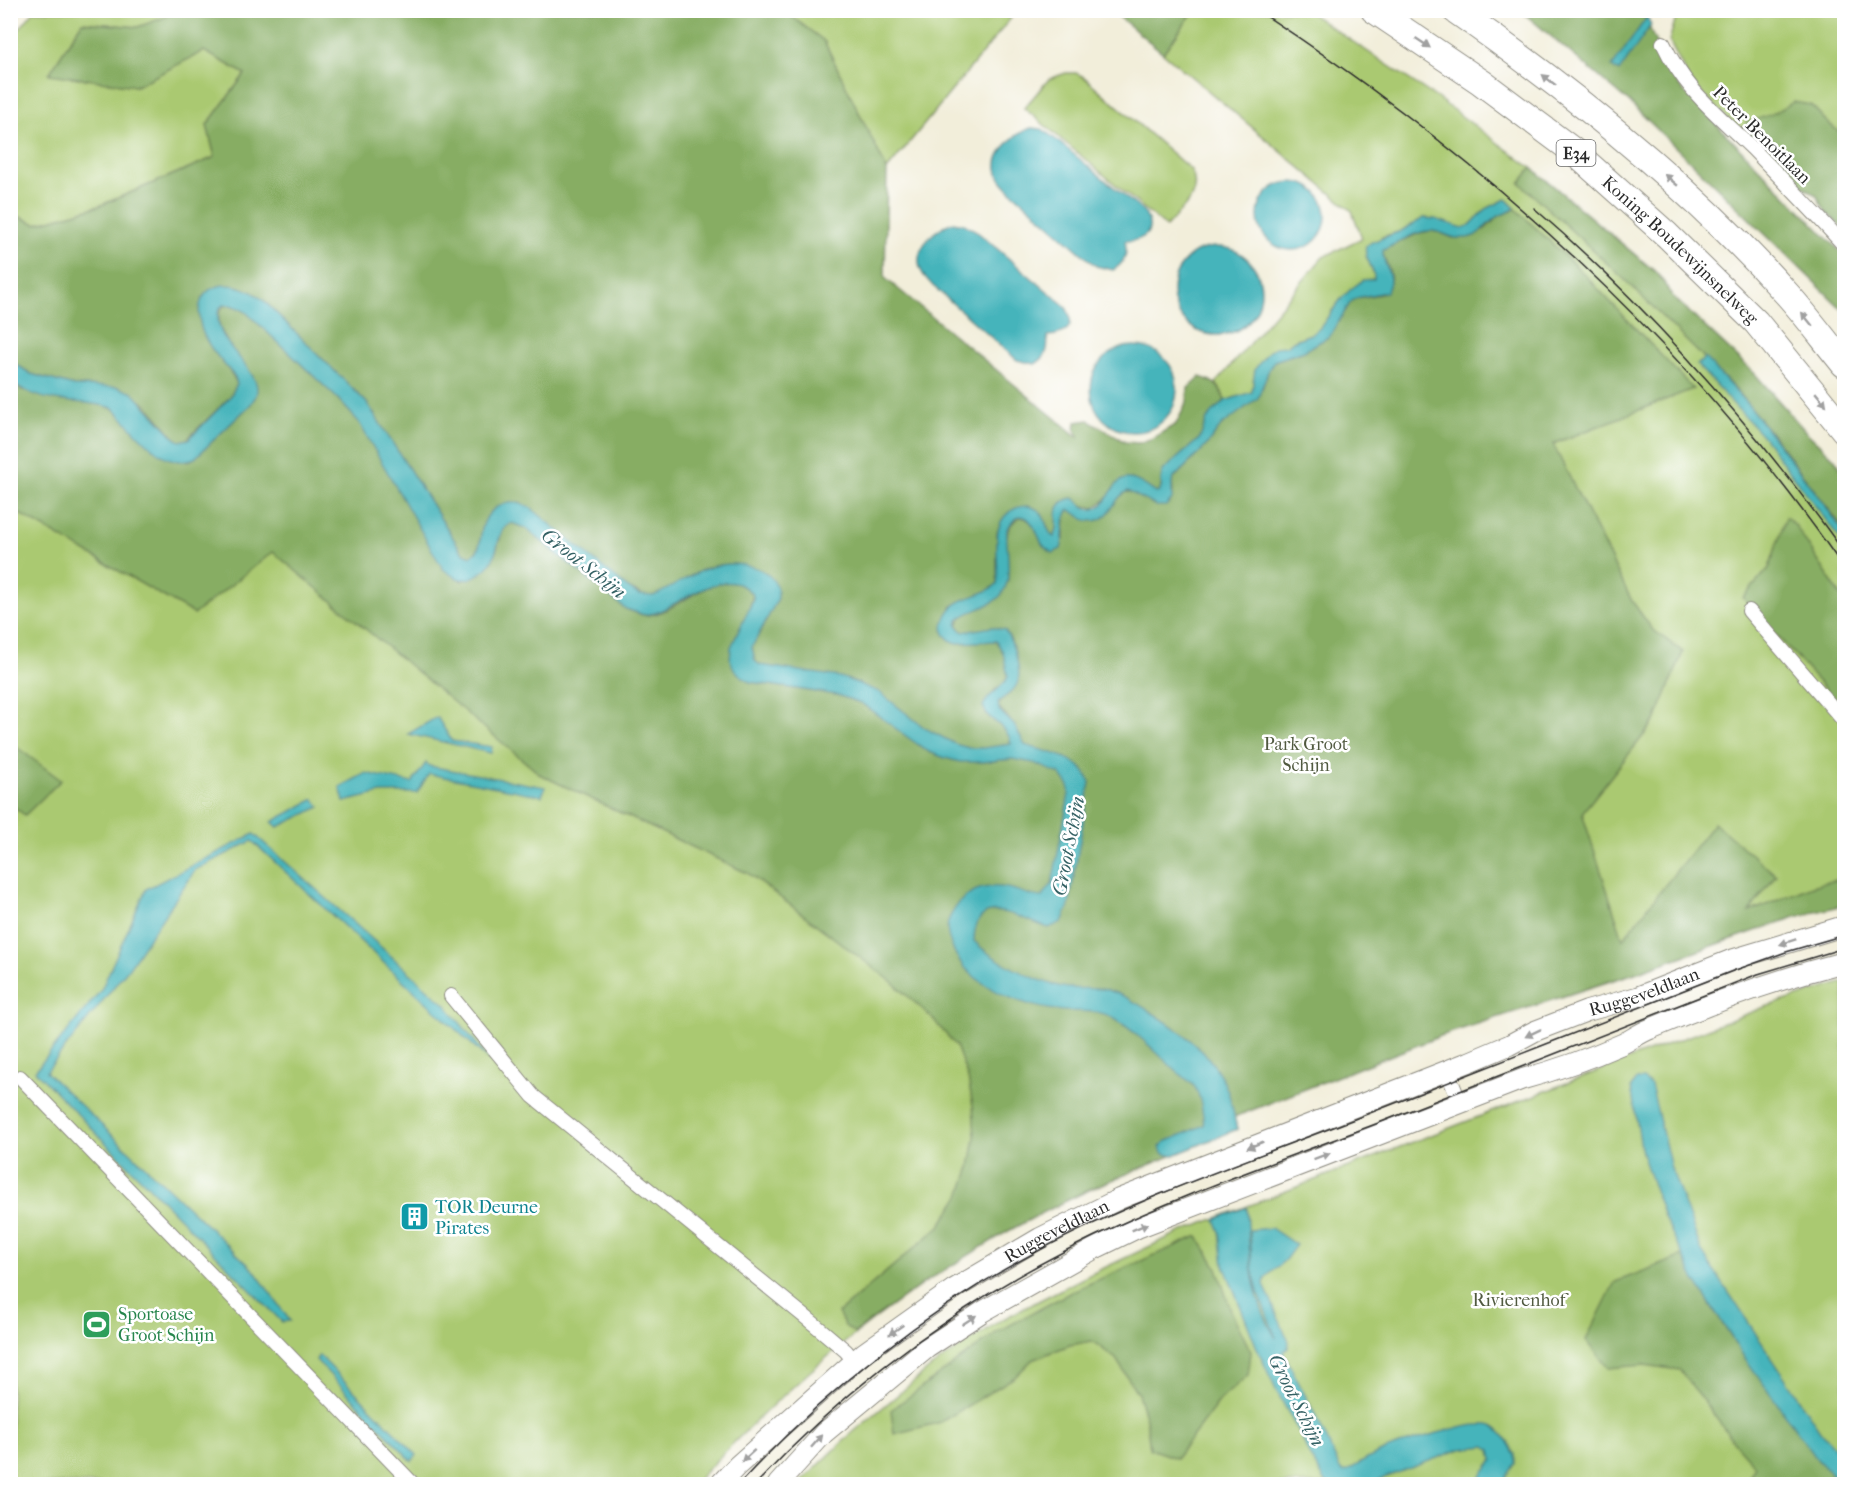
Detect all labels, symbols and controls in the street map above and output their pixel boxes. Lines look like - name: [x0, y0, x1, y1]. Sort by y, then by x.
- one-way arrow: [1415, 37, 1431, 48]
- one-way arrow: [1542, 74, 1557, 86]
- street label: Peter Benoitlaan: [1708, 82, 1815, 189]
- road number: E34: [1556, 140, 1596, 166]
- street label: Koning Boudewijnsnelweg: [1597, 172, 1763, 329]
- one-way arrow: [1664, 174, 1679, 187]
- one-way arrow: [1801, 311, 1814, 327]
- one-way arrow: [1814, 392, 1826, 407]
- water label: Groot Schijn: [537, 523, 630, 603]
- park label: Park Groot Schijn: [1264, 734, 1349, 776]
- water label: Groot Schijn: [1048, 794, 1089, 898]
- one-way arrow: [1779, 938, 1797, 947]
- street label: Ruggeveldlaan: [1587, 963, 1703, 1021]
- one-way arrow: [1524, 1028, 1541, 1038]
- one-way arrow: [1246, 1141, 1264, 1150]
- one-way arrow: [1313, 1150, 1331, 1160]
- street label: Ruggeveldlaan: [1001, 1195, 1113, 1268]
- place label: TOR Deurne Pirates: [435, 1197, 538, 1239]
- building icon: TOR Deurne Pirates: [398, 1201, 430, 1233]
- one-way arrow: [1132, 1222, 1150, 1232]
- park label: Rivierenhof: [1472, 1290, 1570, 1311]
- place label: Sportoase Groot Schijn: [118, 1304, 215, 1346]
- sports icon: Sportoase Groot Schijn: [81, 1308, 113, 1340]
- one-way arrow: [961, 1315, 977, 1326]
- one-way arrow: [889, 1324, 905, 1336]
- water label: Groot Schijn: [1263, 1350, 1330, 1450]
- one-way arrow: [810, 1434, 823, 1449]
- one-way arrow: [741, 1449, 756, 1462]

